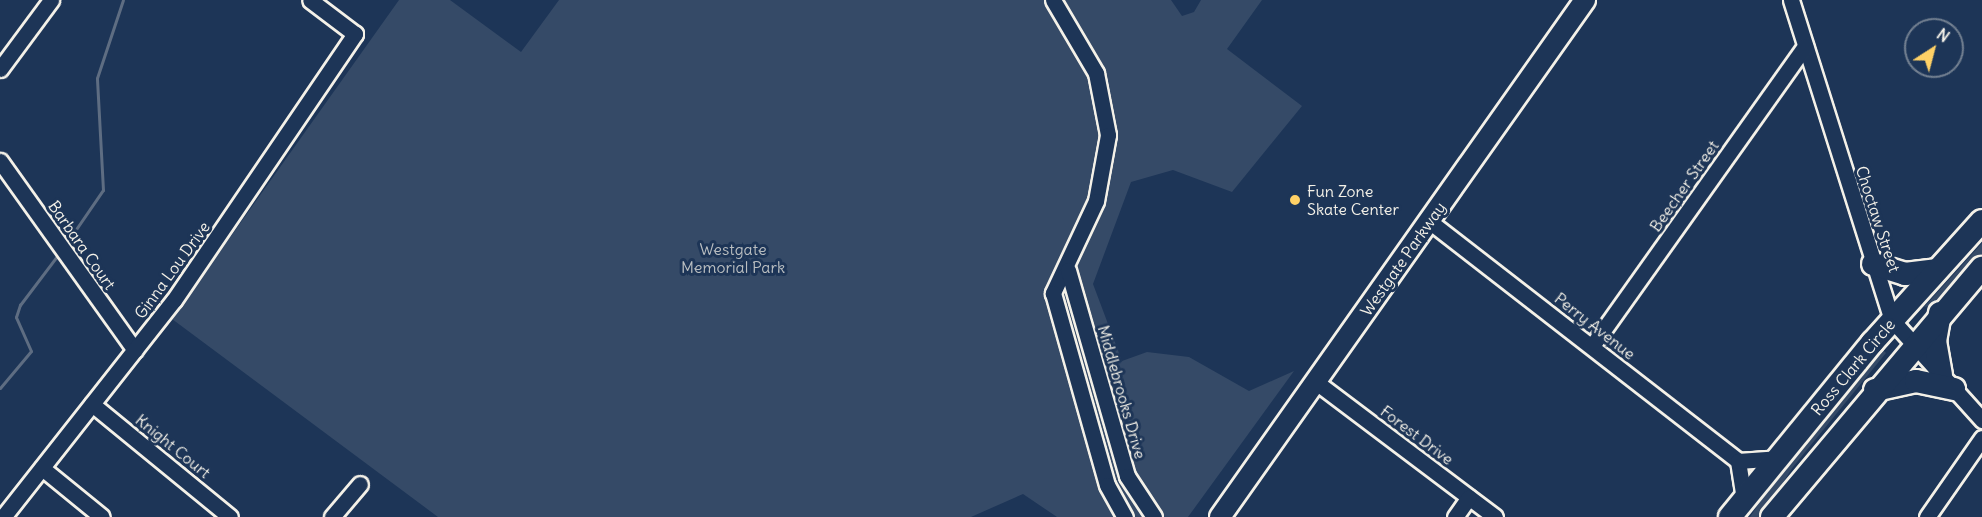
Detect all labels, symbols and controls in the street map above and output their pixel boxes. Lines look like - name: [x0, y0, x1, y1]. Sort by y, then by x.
- north arrow: [1904, 18, 1964, 78]
- text: N: [1933, 24, 1954, 46]
- street label: Beecher Street: [1646, 137, 1722, 235]
- street label: Choctaw Street: [1852, 163, 1904, 275]
- place label: Fun Zone Skate Center: [1307, 181, 1399, 219]
- marker: Fun Zone Skate Center: [1288, 193, 1302, 207]
- street label: Barbara Court: [44, 197, 120, 293]
- street label: Westgate Parkway: [1356, 198, 1450, 320]
- street label: Ginna Lou Drive: [130, 218, 214, 322]
- park label: Westgate Memorial Park: [681, 239, 785, 277]
- street label: Perry Avenue: [1551, 289, 1639, 363]
- street label: Ross Clark Circle: [1807, 315, 1899, 419]
- street label: Middlebrooks Drive: [1094, 323, 1150, 461]
- street label: Forest Drive: [1377, 401, 1457, 469]
- street label: Knight Court: [132, 410, 214, 482]

